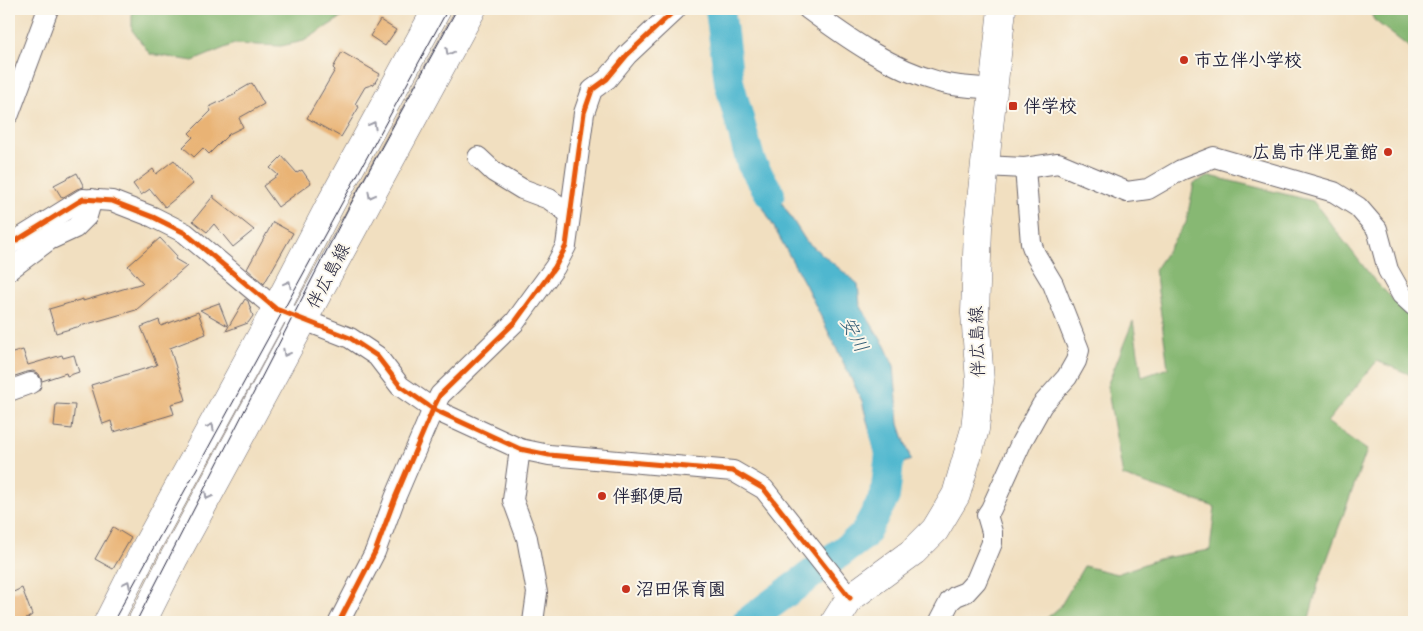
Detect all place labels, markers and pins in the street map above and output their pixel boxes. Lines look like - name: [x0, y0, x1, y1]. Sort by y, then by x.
- place label: 市立伴小学校: [1194, 49, 1302, 71]
- marker: 市立伴小学校: [1178, 54, 1190, 66]
- place label: 伴学校: [1023, 95, 1077, 117]
- marker: 伴学校: [1007, 100, 1019, 112]
- place label: 広島市伴児童館: [1252, 141, 1378, 163]
- marker: 広島市伴児童館: [1382, 146, 1394, 158]
- place label: 伴郵便局: [612, 485, 684, 507]
- marker: 伴郵便局: [596, 490, 608, 502]
- place label: 沼田保育園: [636, 578, 726, 600]
- marker: 沼田保育園: [620, 583, 632, 595]

